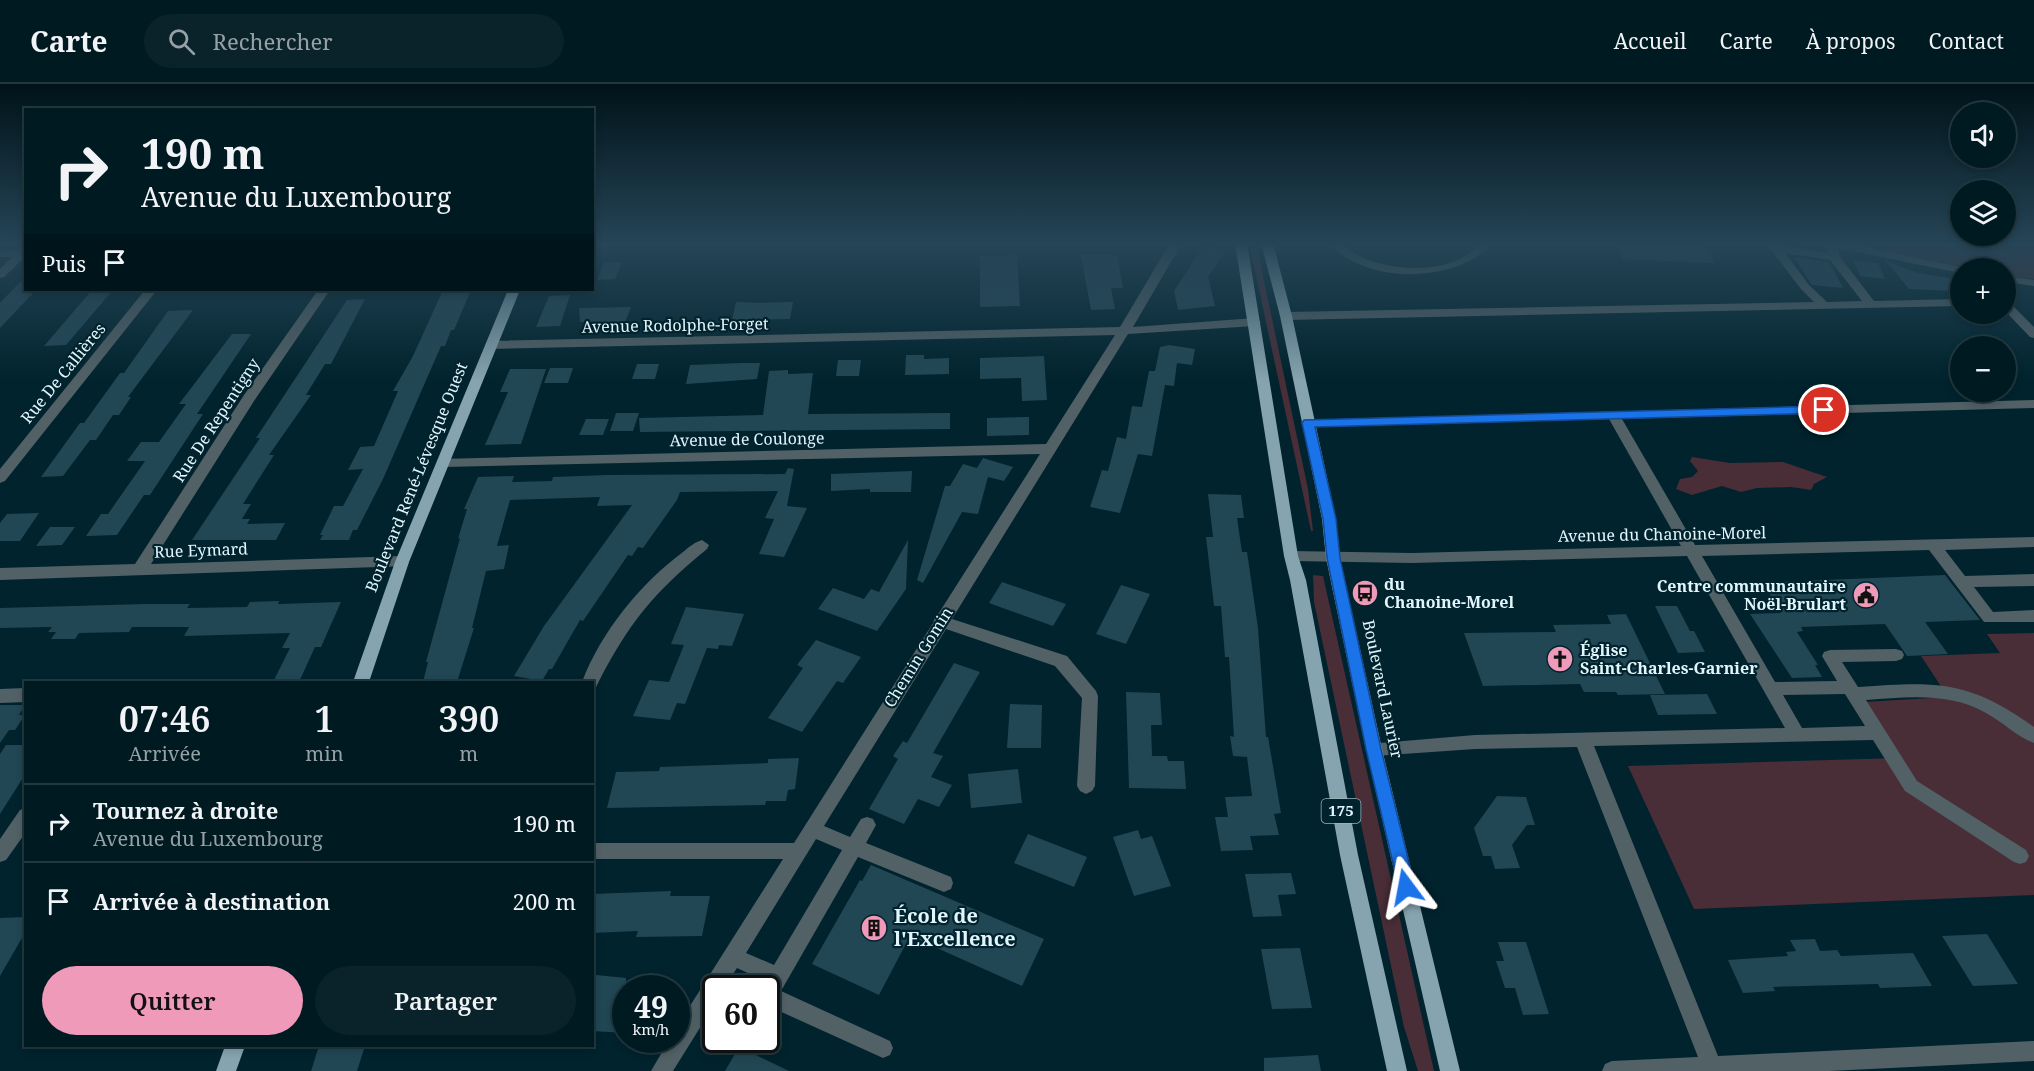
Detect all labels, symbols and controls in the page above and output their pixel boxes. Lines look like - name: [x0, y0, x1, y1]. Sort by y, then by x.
- search box: [144, 14, 564, 68]
- text: Carte: [30, 22, 108, 60]
- icon: search: [165, 25, 198, 58]
- text: Rechercher: [213, 26, 333, 56]
- text: Accueil: [1614, 27, 1687, 55]
- text: Carte: [1720, 27, 1773, 55]
- text: À propos: [1806, 27, 1896, 55]
- text: Contact: [1929, 27, 2004, 55]
- map controls: [1950, 102, 2016, 402]
- button: sound: [1950, 102, 2016, 168]
- text: 190 m: [141, 124, 265, 181]
- icon: right: [42, 132, 120, 210]
- text: Avenue du Luxembourg: [141, 178, 451, 215]
- button: layers: [1950, 180, 2016, 246]
- icon: arrive: [98, 246, 131, 279]
- text: Puis: [42, 248, 86, 278]
- button: +: [1950, 258, 2016, 324]
- street label: Avenue Rodolphe-Forget: [581, 312, 769, 338]
- street label: Rue De Callières: [16, 318, 110, 428]
- button: −: [1950, 336, 2016, 402]
- street label: Rue De Repentigny: [168, 353, 265, 486]
- street label: Boulevard René-Lévesque Ouest: [360, 359, 472, 595]
- pin: [1798, 384, 1849, 435]
- icon: arrive: [1807, 393, 1840, 426]
- street label: Avenue de Coulonge: [669, 427, 825, 451]
- street label: Avenue du Chanoine-Morel: [1558, 521, 1766, 547]
- street label: Rue Eymard: [154, 537, 248, 563]
- place label: du Chanoine-Morel: [1384, 573, 1514, 613]
- place label: Centre communautaire Noël-Brulart: [1657, 575, 1847, 615]
- bus stop icon: du Chanoine-Morel: [1350, 578, 1380, 608]
- public building icon: Centre communautaire Noël-Brulart: [1851, 580, 1881, 610]
- street label: Chemin Gomin: [878, 603, 958, 711]
- street label: Boulevard Laurier: [1358, 618, 1409, 761]
- place label: Église Saint-Charles-Garnier: [1580, 639, 1758, 679]
- church icon: Église Saint-Charles-Garnier: [1545, 644, 1575, 674]
- text: 07:46: [119, 694, 211, 743]
- text: 1: [314, 694, 335, 743]
- text: 390: [438, 694, 499, 743]
- text: Arrivée: [129, 740, 201, 767]
- text: min: [305, 740, 344, 767]
- text: m: [459, 740, 478, 767]
- text: Tournez à droite: [93, 795, 278, 825]
- road number: 175: [1322, 799, 1360, 823]
- icon: right: [42, 807, 75, 840]
- text: 190 m: [513, 808, 576, 838]
- text: Avenue du Luxembourg: [93, 825, 323, 852]
- position arrow: [1374, 855, 1438, 919]
- icon: arrive: [42, 885, 75, 918]
- text: Arrivée à destination: [93, 886, 330, 916]
- text: 200 m: [513, 886, 576, 916]
- place label: École de l'Excellence: [894, 902, 1016, 952]
- building icon: École de l'Excellence: [859, 913, 889, 943]
- button: Quitter: [42, 966, 303, 1035]
- button: Partager: [315, 966, 576, 1035]
- speed limit sign: 60: [702, 975, 780, 1053]
- text: 49: [634, 986, 668, 1027]
- text: km/h: [633, 1019, 669, 1039]

